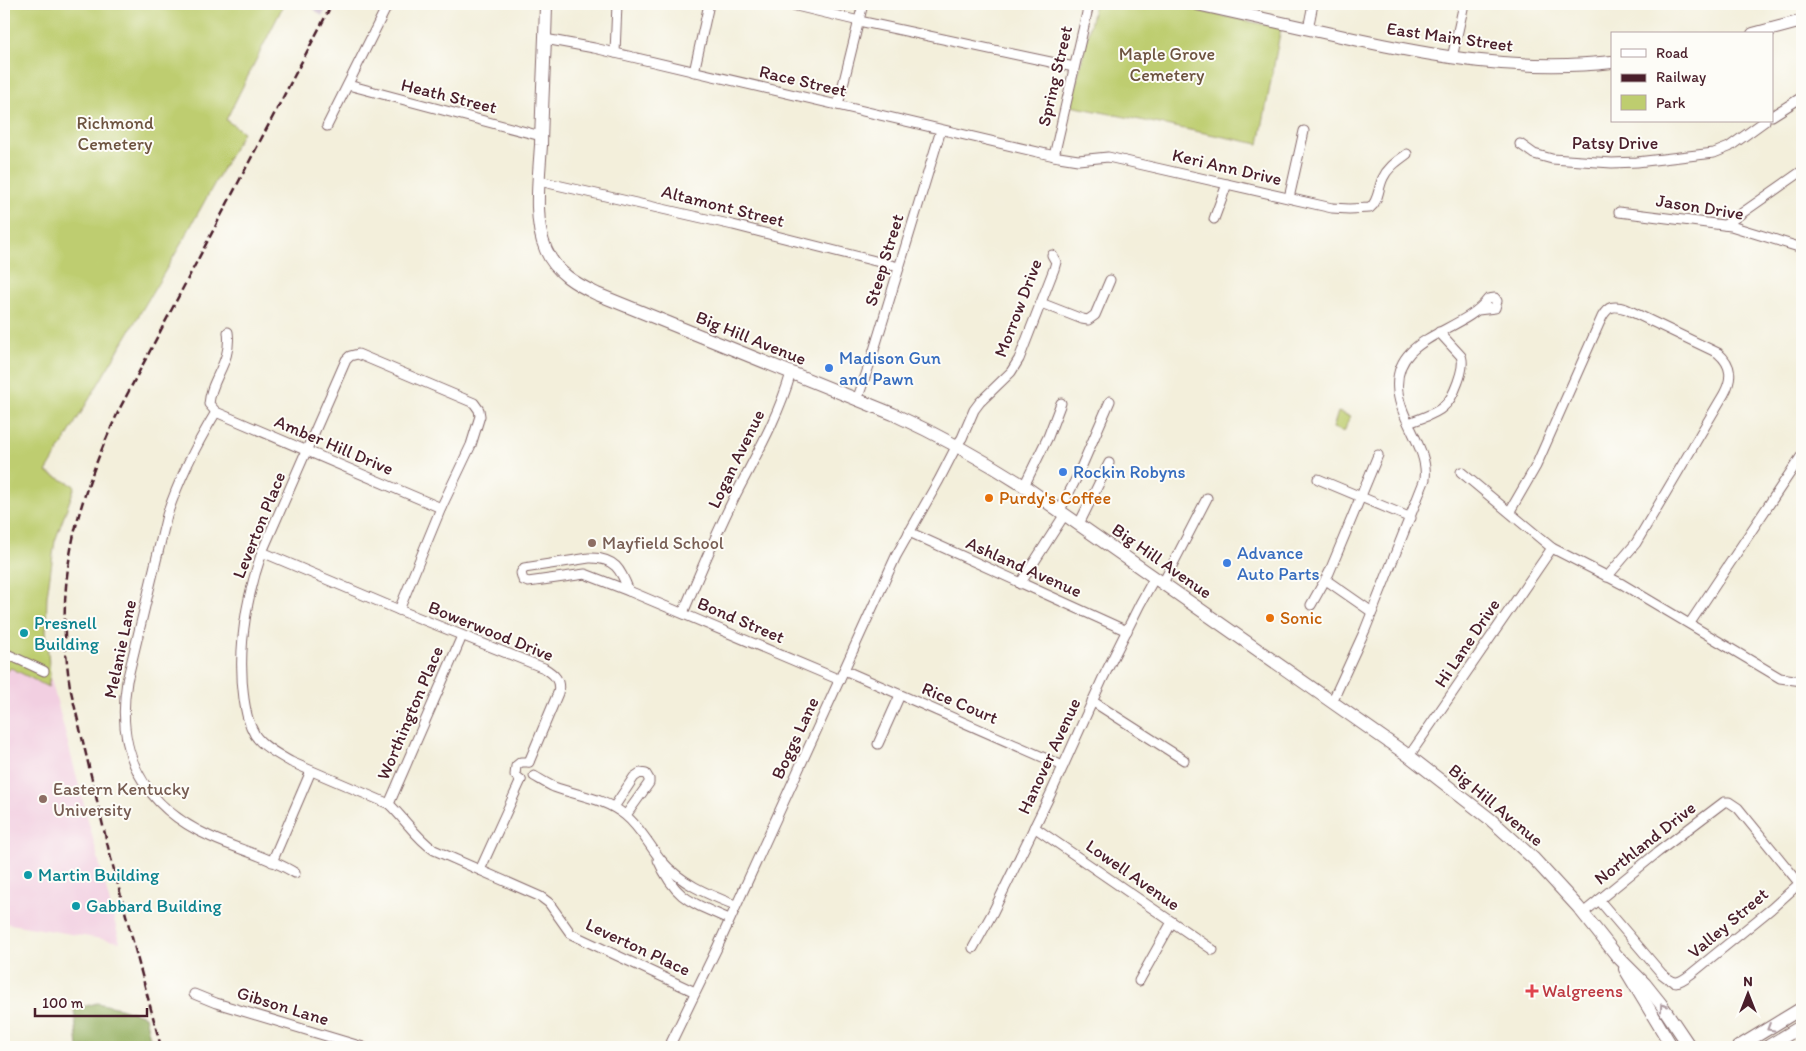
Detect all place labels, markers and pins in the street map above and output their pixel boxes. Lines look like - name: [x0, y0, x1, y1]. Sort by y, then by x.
- place label: Madison Gun and Pawn: [839, 347, 941, 390]
- marker: Madison Gun and Pawn: [823, 362, 835, 374]
- place label: Rockin Robyns: [1073, 461, 1186, 483]
- marker: Rockin Robyns: [1057, 466, 1069, 478]
- place label: Purdy's Coffee: [999, 487, 1111, 509]
- marker: Purdy's Coffee: [983, 492, 995, 504]
- place label: Mayfield School: [602, 532, 724, 554]
- marker: Mayfield School: [586, 537, 598, 549]
- place label: Advance Auto Parts: [1237, 542, 1319, 585]
- marker: Advance Auto Parts: [1221, 557, 1233, 569]
- place label: Sonic: [1280, 607, 1322, 629]
- place label: Presnell Building: [34, 612, 100, 655]
- marker: Sonic: [1264, 612, 1276, 624]
- marker: Presnell Building: [18, 627, 30, 639]
- place label: Eastern Kentucky University: [53, 778, 190, 821]
- marker: Eastern Kentucky University: [37, 793, 49, 805]
- place label: Martin Building: [38, 864, 160, 886]
- marker: Martin Building: [22, 869, 34, 881]
- place label: Gabbard Building: [86, 895, 222, 917]
- marker: Gabbard Building: [70, 900, 82, 912]
- place label: Walgreens: [1542, 980, 1623, 1002]
- marker: Walgreens: [1526, 985, 1538, 997]

